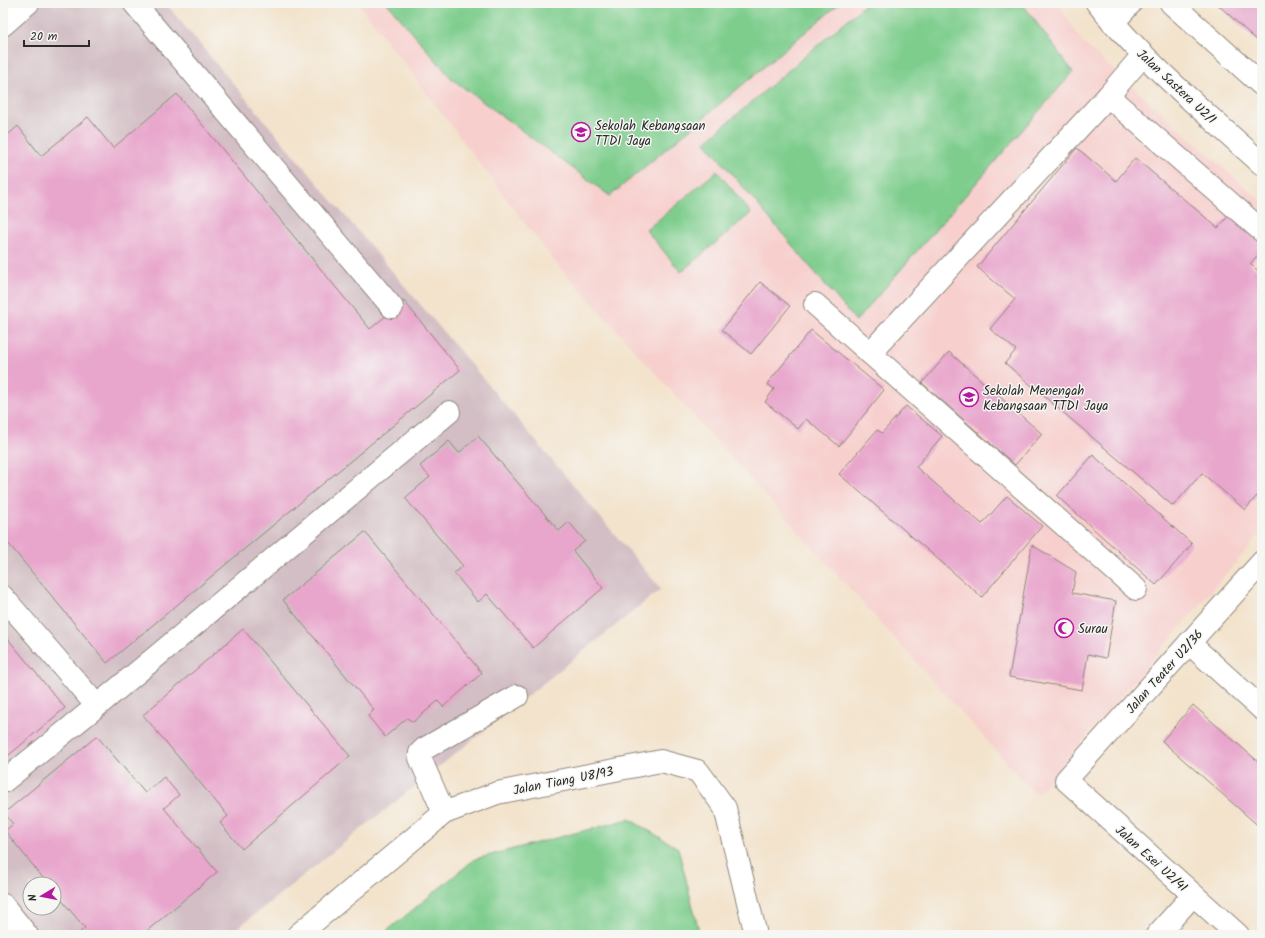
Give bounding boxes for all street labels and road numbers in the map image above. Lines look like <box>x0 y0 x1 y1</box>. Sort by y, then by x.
street label: Jalan Sastera U2/1 <box>1131 44 1221 130</box>
street label: Jalan Teater U2/36 <box>1121 625 1209 719</box>
street label: Jalan Tiang U8/93 <box>511 761 615 802</box>
street label: Jalan Esei U2/41 <box>1110 821 1192 898</box>

